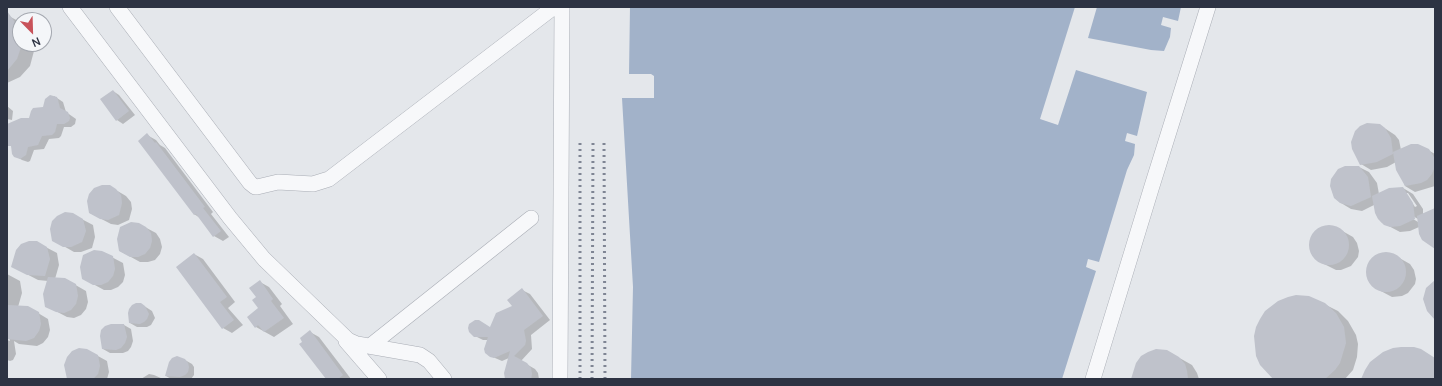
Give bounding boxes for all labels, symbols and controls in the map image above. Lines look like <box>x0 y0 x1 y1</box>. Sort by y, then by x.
north arrow <box>12 12 52 52</box>
text: N <box>30 34 43 51</box>

